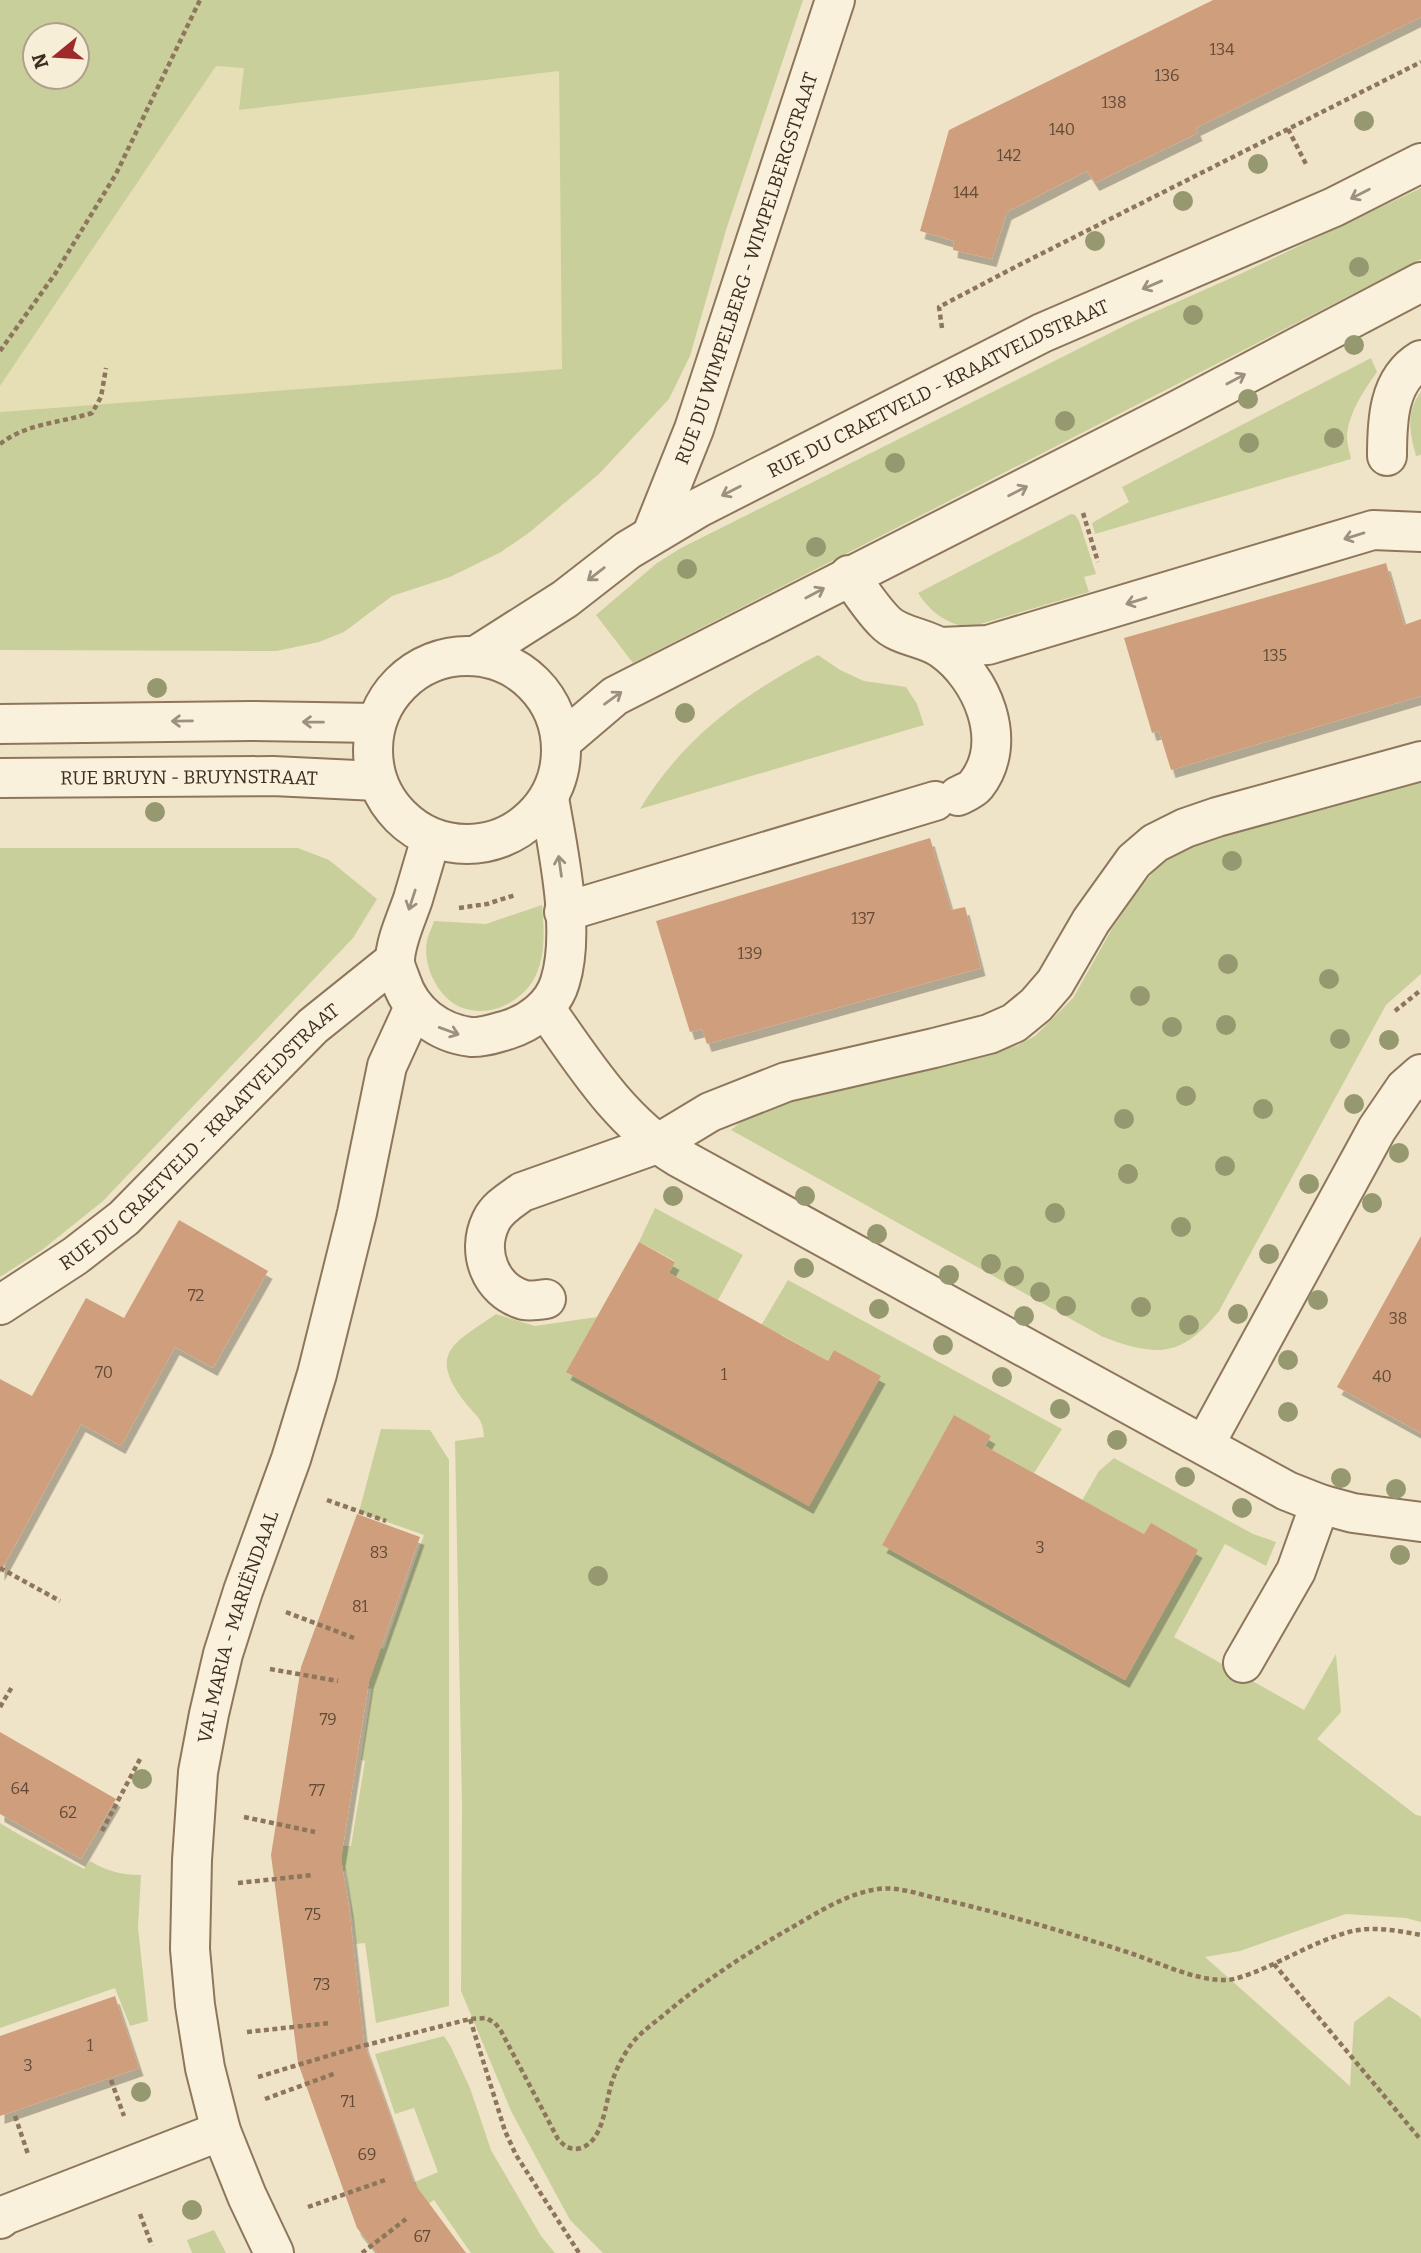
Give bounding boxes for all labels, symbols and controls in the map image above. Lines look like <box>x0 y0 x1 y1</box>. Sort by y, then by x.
north arrow <box>21 21 91 91</box>
house number: 134 <box>1210 40 1235 59</box>
text: N <box>27 50 54 72</box>
house number: 136 <box>1154 66 1180 85</box>
street label: RUE DU WIMPELBERG - WIMPELBERGSTRAAT <box>670 70 822 468</box>
house number: 138 <box>1101 93 1127 112</box>
house number: 140 <box>1049 120 1075 139</box>
house number: 142 <box>997 146 1021 165</box>
house number: 144 <box>953 183 979 202</box>
one-way arrow <box>1350 187 1371 201</box>
one-way arrow <box>1142 279 1163 292</box>
street label: RUE DU CRAETVELD - KRAATVELDSTRAAT <box>764 295 1112 483</box>
one-way arrow <box>1225 372 1246 385</box>
one-way arrow <box>1007 483 1028 497</box>
one-way arrow <box>721 485 742 499</box>
one-way arrow <box>1343 530 1365 543</box>
one-way arrow <box>588 567 606 582</box>
one-way arrow <box>804 585 825 599</box>
one-way arrow <box>1125 595 1147 608</box>
house number: 135 <box>1263 646 1287 665</box>
one-way arrow <box>603 691 622 705</box>
one-way arrow <box>171 714 194 728</box>
one-way arrow <box>302 715 325 729</box>
street label: RUE BRUYN - BRUYNSTRAAT <box>60 765 318 790</box>
one-way arrow <box>553 855 566 878</box>
one-way arrow <box>405 888 417 910</box>
house number: 137 <box>851 909 875 928</box>
house number: 139 <box>738 944 763 963</box>
street label: RUE DU CRAETVELD - KRAATVELDSTRAAT <box>55 999 344 1275</box>
one-way arrow <box>437 1025 459 1038</box>
house number: 72 <box>188 1286 204 1305</box>
house number: 38 <box>1389 1309 1407 1328</box>
house number: 70 <box>95 1363 113 1382</box>
house number: 1 <box>721 1365 728 1384</box>
house number: 40 <box>1372 1367 1392 1386</box>
street label: VAL MARIA - MARIËNDAAL <box>193 1507 283 1745</box>
house number: 3 <box>1035 1538 1045 1557</box>
house number: 83 <box>370 1543 388 1562</box>
house number: 81 <box>352 1597 369 1616</box>
house number: 79 <box>319 1710 337 1729</box>
house number: 64 <box>11 1779 30 1798</box>
house number: 77 <box>309 1781 325 1800</box>
house number: 62 <box>59 1803 77 1822</box>
house number: 75 <box>305 1905 321 1924</box>
house number: 73 <box>314 1975 330 1994</box>
house number: 1 <box>87 2036 94 2055</box>
house number: 3 <box>23 2056 33 2075</box>
house number: 71 <box>341 2092 356 2111</box>
house number: 69 <box>358 2145 376 2164</box>
house number: 67 <box>413 2227 431 2246</box>

